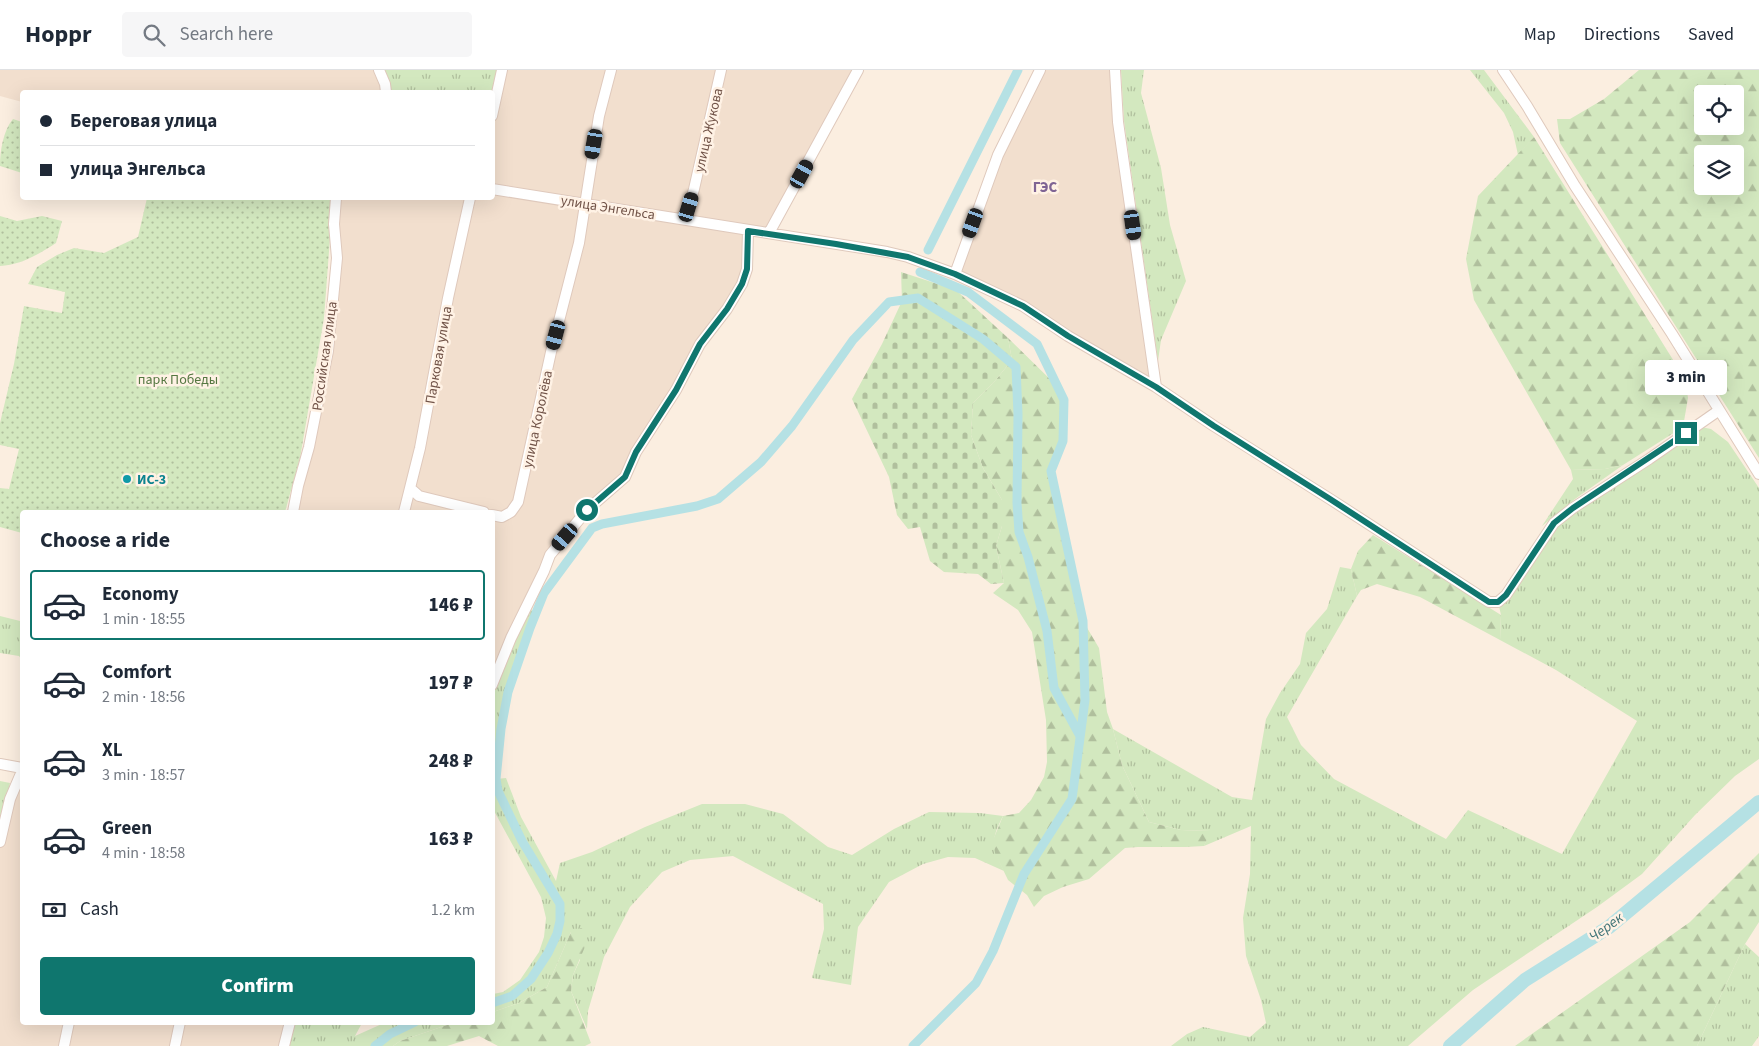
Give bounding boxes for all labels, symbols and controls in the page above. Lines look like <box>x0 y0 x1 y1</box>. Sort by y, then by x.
search box <box>122 12 472 57</box>
text: Hoppr <box>25 17 92 52</box>
icon: search <box>140 21 168 49</box>
text: Search here <box>180 21 273 48</box>
text: Map <box>1524 22 1556 47</box>
text: Directions <box>1584 22 1660 47</box>
text: Saved <box>1688 22 1734 47</box>
map controls <box>1694 85 1744 195</box>
button: locate <box>1694 85 1744 135</box>
street label: улица Жукова <box>690 86 728 174</box>
text: Береговая улица <box>70 108 217 135</box>
car <box>584 128 603 160</box>
button: layers <box>1694 145 1744 195</box>
text: улица Энгельса <box>70 156 206 183</box>
car <box>788 157 815 191</box>
district label: ГЭС <box>1033 177 1058 198</box>
car <box>677 190 700 224</box>
street label: улица Энгельса <box>559 191 656 225</box>
car <box>960 206 985 240</box>
car <box>1123 209 1142 241</box>
street label: Российская улица <box>307 300 343 412</box>
street label: Парковая улица <box>421 305 457 406</box>
car <box>544 319 567 351</box>
callout: 3 min <box>1645 360 1727 396</box>
text: 3 min <box>1666 366 1706 388</box>
street label: улица Королёва <box>518 369 558 470</box>
park label: парк Победы <box>138 370 218 390</box>
route end <box>1675 422 1697 444</box>
place label: ИС-3 <box>137 470 166 490</box>
marker: ИС-3 <box>121 473 133 485</box>
route start <box>576 499 598 521</box>
car <box>549 521 580 553</box>
text: Choose a ride <box>40 524 170 556</box>
text: Economy <box>102 581 179 608</box>
icon: car <box>42 583 87 628</box>
text: 146 ₽ <box>429 592 473 619</box>
text: 1 min · 18:55 <box>102 608 185 630</box>
text: Comfort <box>102 659 172 686</box>
icon: car <box>42 661 87 706</box>
text: 197 ₽ <box>429 670 473 697</box>
text: 2 min · 18:56 <box>102 686 185 708</box>
text: XL <box>102 737 123 764</box>
icon: car <box>42 739 87 784</box>
text: 248 ₽ <box>429 748 473 775</box>
text: 3 min · 18:57 <box>102 764 185 786</box>
text: Green <box>102 815 152 842</box>
icon: car <box>42 817 87 862</box>
text: 163 ₽ <box>429 826 473 853</box>
text: 4 min · 18:58 <box>102 842 185 864</box>
icon: cash <box>40 896 68 924</box>
text: Cash <box>80 896 119 923</box>
text: 1.2 km <box>431 899 475 921</box>
water label: Черек <box>1585 907 1629 947</box>
button: Confirm <box>40 957 475 1015</box>

